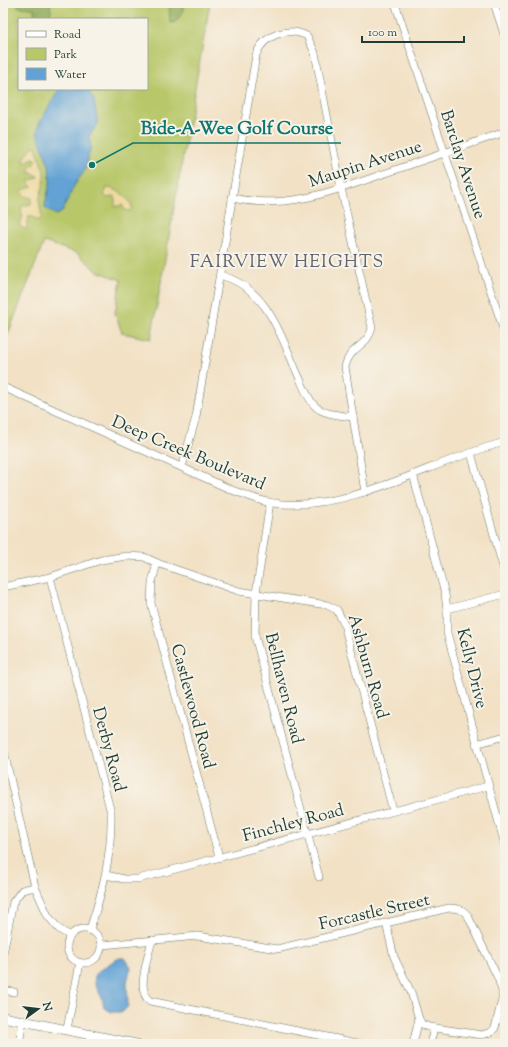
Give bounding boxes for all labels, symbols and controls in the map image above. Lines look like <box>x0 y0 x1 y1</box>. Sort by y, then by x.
legend <box>18 18 148 90</box>
scale bar <box>362 18 464 44</box>
text: 100 m <box>368 24 397 42</box>
text: Road <box>54 26 81 44</box>
text: Park <box>54 46 77 64</box>
text: Water <box>54 66 87 84</box>
street label: Barclay Avenue <box>433 107 491 222</box>
callout: Bide-A-Wee Golf Course <box>133 113 341 143</box>
text: Bide-A-Wee Golf Course <box>141 117 334 143</box>
street label: Maupin Avenue <box>306 135 425 195</box>
district label: FAIRVIEW HEIGHTS <box>190 250 384 276</box>
street label: Deep Creek Boulevard <box>107 411 269 497</box>
street label: Ashburn Road <box>341 612 394 722</box>
street label: Kelly Drive <box>450 626 493 711</box>
street label: Bellhaven Road <box>258 630 309 747</box>
street label: Castlewood Road <box>164 641 220 772</box>
street label: Derby Road <box>85 705 131 795</box>
street label: Finchley Road <box>240 799 347 849</box>
street label: Forcastle Street <box>317 889 432 937</box>
north arrow <box>18 989 58 1029</box>
text: N <box>38 999 56 1013</box>

